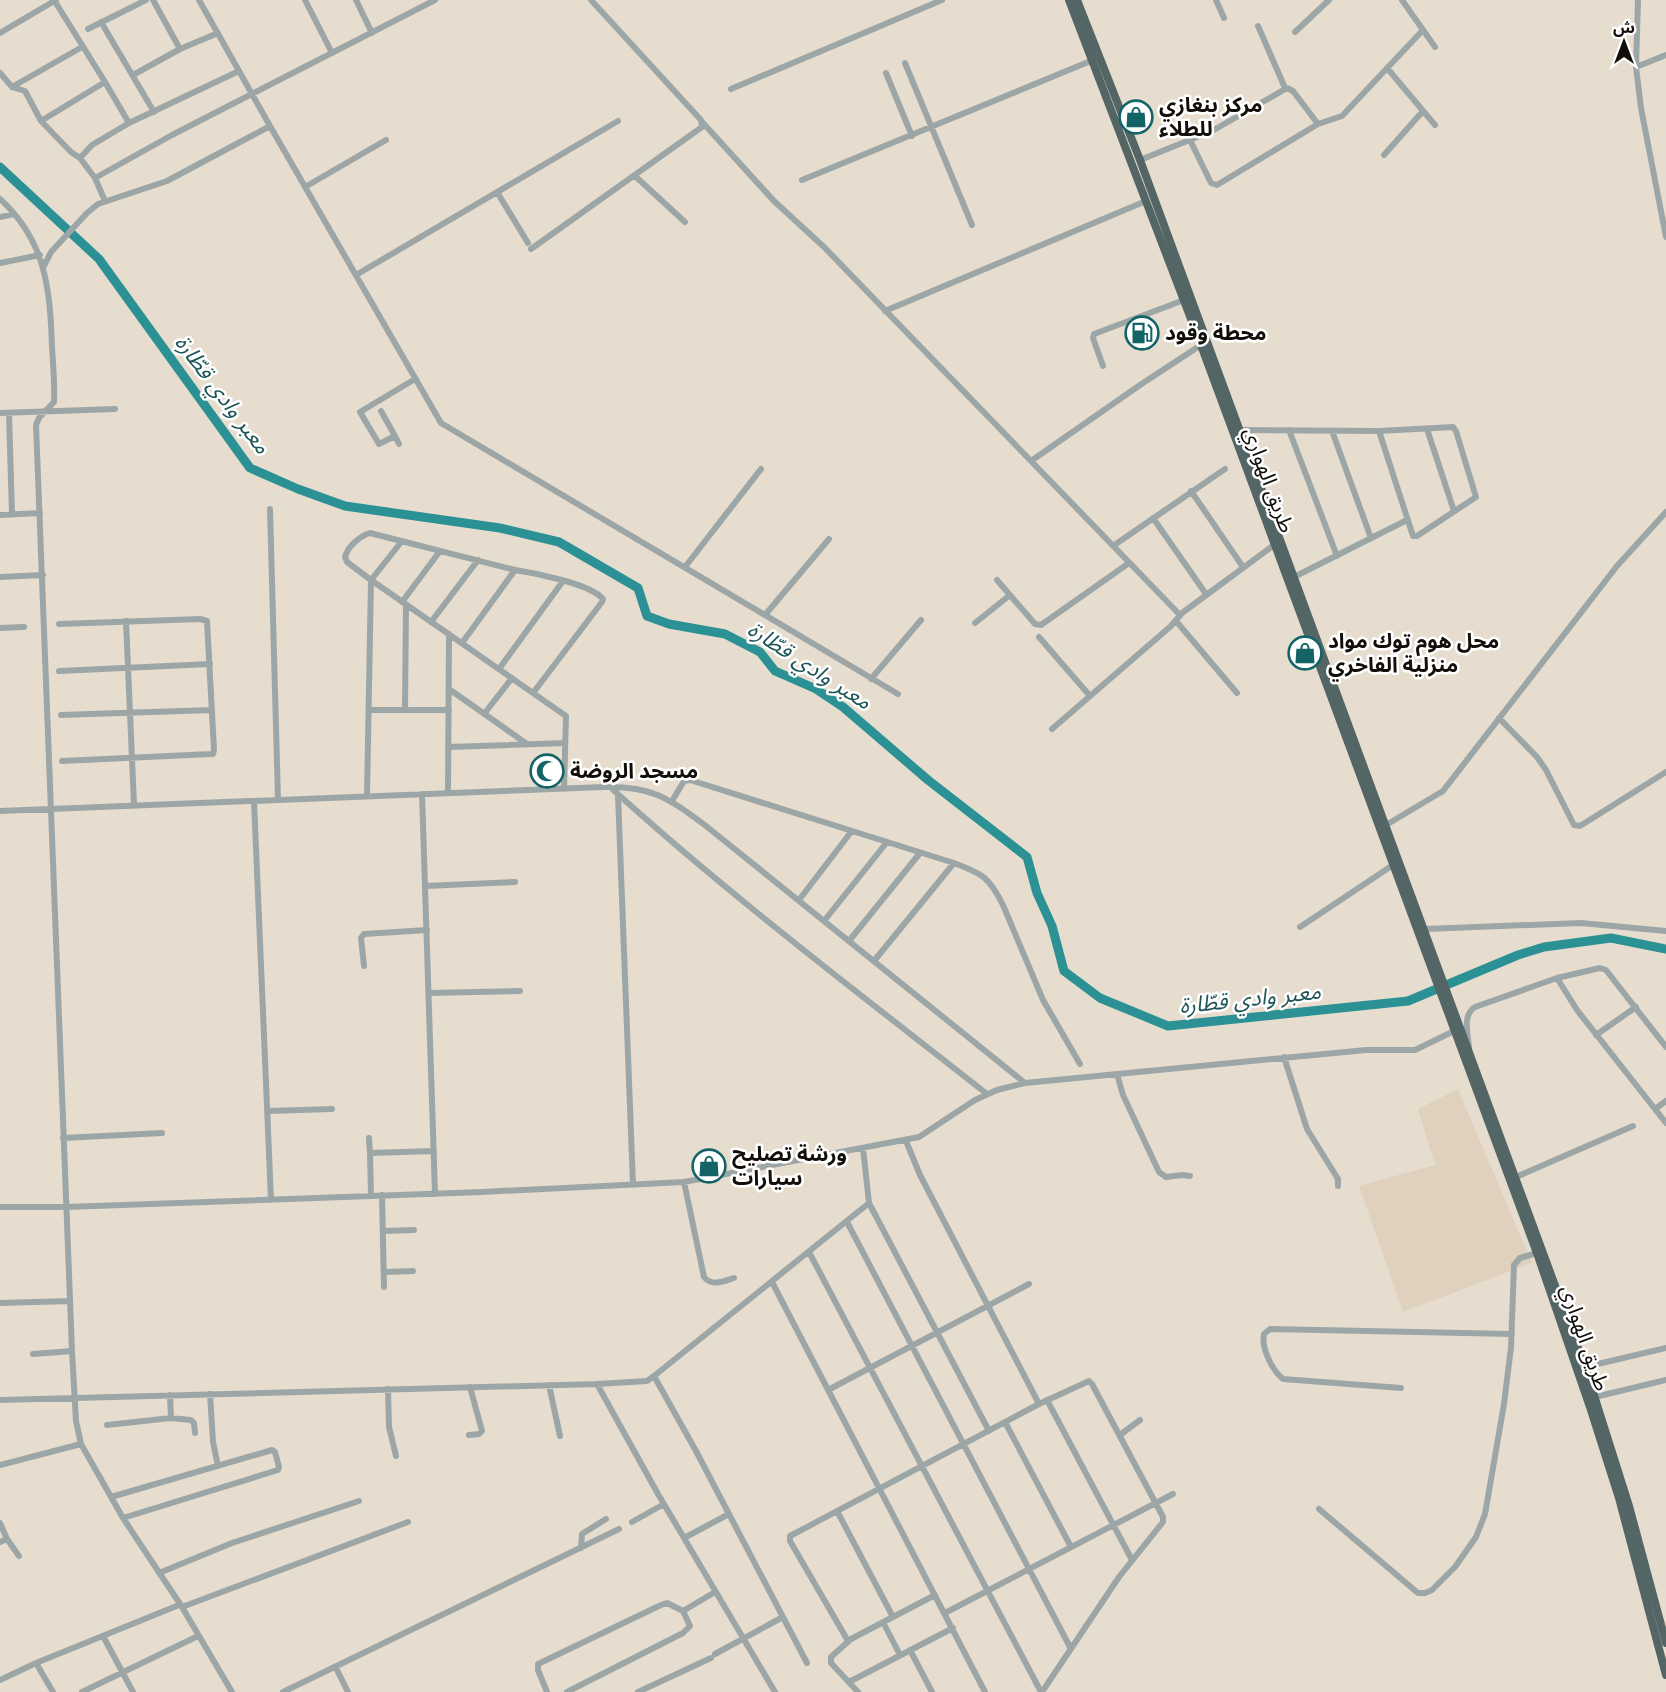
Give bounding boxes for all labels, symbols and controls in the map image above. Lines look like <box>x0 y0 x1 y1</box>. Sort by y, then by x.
north arrow <box>1594 12 1654 72</box>
text: ش <box>1613 17 1635 38</box>
place label: مركز بنغازي للطلاء <box>1159 91 1263 143</box>
shop icon: مركز بنغازي للطلاء <box>1118 99 1154 135</box>
fuel station icon: محطة وقود <box>1124 315 1160 351</box>
place label: محطة وقود <box>1165 319 1267 347</box>
water label: معبر وادي قطّارة <box>166 329 277 462</box>
street label: طريق الهواري <box>1235 423 1301 537</box>
water label: معبر وادي قطّارة <box>741 615 878 719</box>
place label: محل هوم توك مواد منزلية الفاخري <box>1328 627 1499 682</box>
shop icon: محل هوم توك مواد منزلية الفاخري <box>1287 635 1323 671</box>
mosque icon: مسجد الروضة <box>529 753 565 789</box>
place label: مسجد الروضة <box>570 757 698 785</box>
water label: معبر وادي قطّارة <box>1178 977 1323 1023</box>
place label: ورشة تصليح سيارات <box>732 1140 847 1192</box>
shop icon: ورشة تصليح سيارات <box>691 1148 727 1184</box>
street label: طريق الهواري <box>1552 1281 1616 1395</box>

